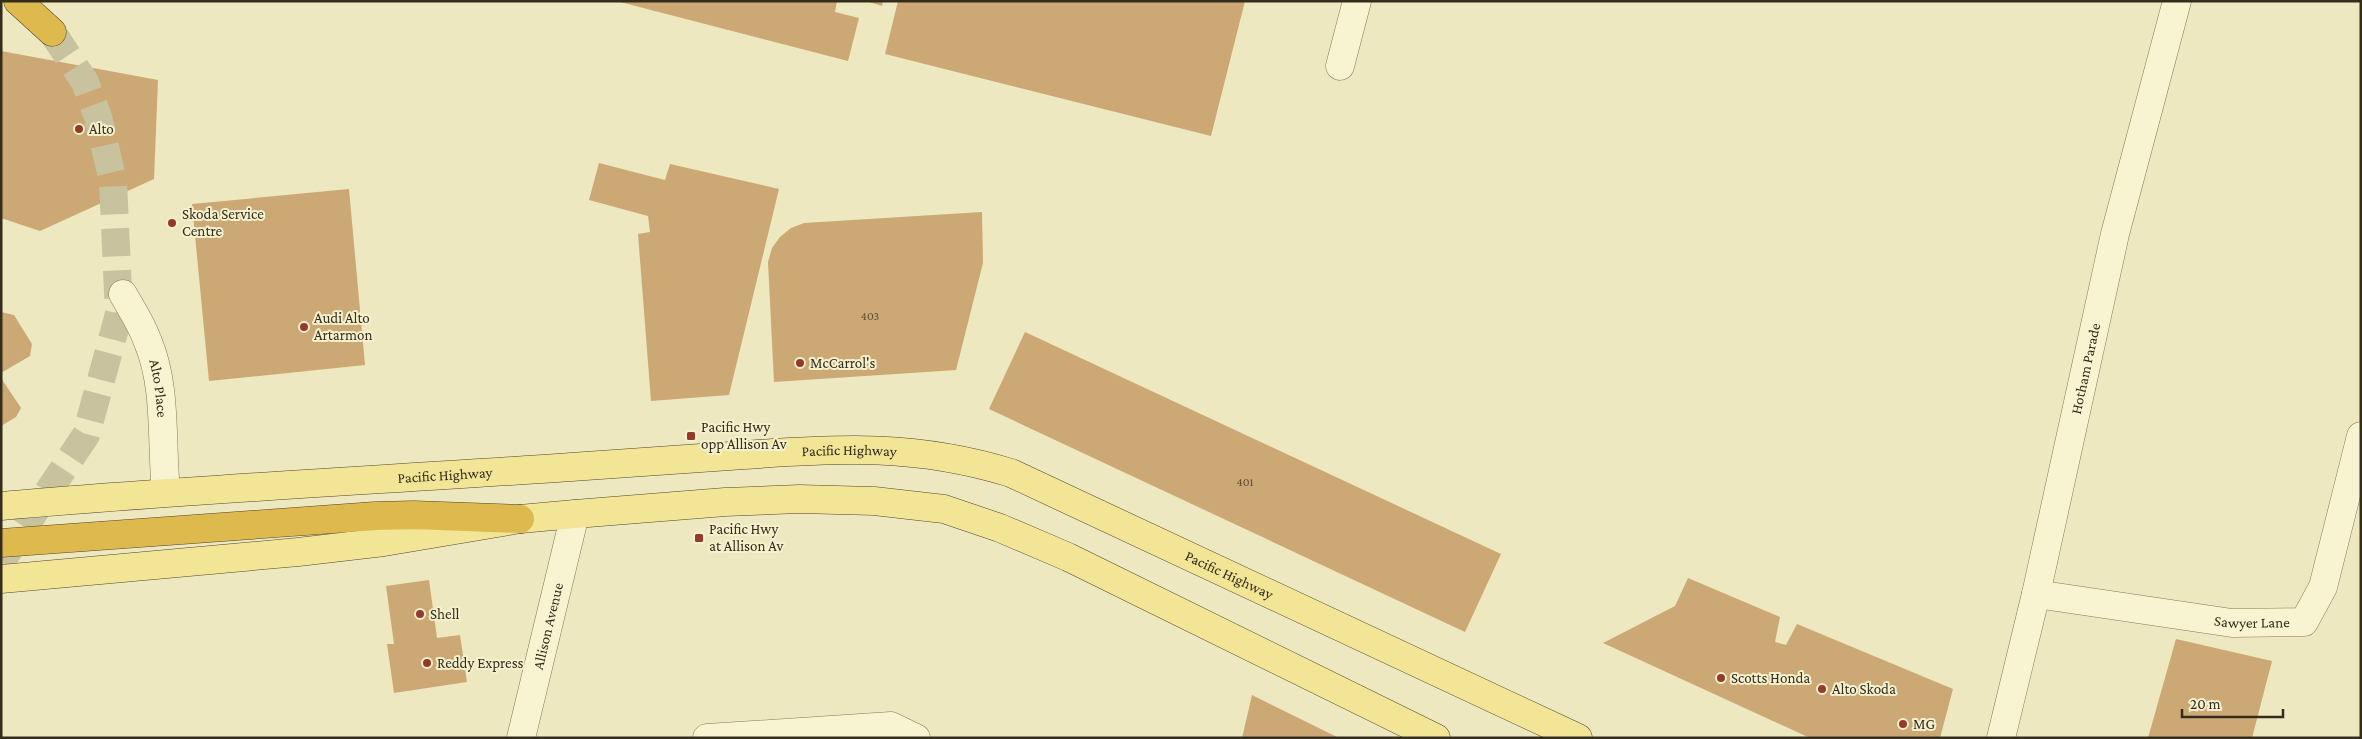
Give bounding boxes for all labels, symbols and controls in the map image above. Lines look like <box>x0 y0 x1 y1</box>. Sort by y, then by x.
place label: Alto <box>89 121 114 137</box>
marker: Alto <box>73 123 85 135</box>
place label: Skoda Service Centre <box>182 206 264 239</box>
marker: Skoda Service Centre <box>166 217 178 229</box>
house number: 403 <box>861 309 880 323</box>
place label: Audi Alto Artarmon <box>314 310 373 343</box>
marker: Audi Alto Artarmon <box>298 321 310 333</box>
street label: Hotham Parade <box>2068 321 2103 416</box>
place label: McCarrol's <box>810 355 876 371</box>
street label: Alto Place <box>146 357 170 418</box>
marker: McCarrol's <box>794 357 806 369</box>
place label: Pacific Hwy opp Allison Av <box>701 419 787 453</box>
marker: Pacific Hwy opp Allison Av <box>685 430 697 442</box>
street label: Pacific Highway <box>801 442 897 461</box>
street label: Pacific Highway <box>397 464 493 486</box>
house number: 401 <box>1237 475 1253 489</box>
place label: Pacific Hwy at Allison Av <box>709 521 783 554</box>
marker: Pacific Hwy at Allison Av <box>693 532 705 544</box>
street label: Pacific Highway <box>1183 548 1276 603</box>
street label: Allison Avenue <box>530 581 566 671</box>
place label: Shell <box>430 606 460 622</box>
marker: Shell <box>414 608 426 620</box>
street label: Sawyer Lane <box>2213 612 2290 632</box>
place label: Reddy Express <box>437 655 524 672</box>
marker: Reddy Express <box>421 657 433 669</box>
place label: Scotts Honda <box>1731 670 1810 686</box>
marker: Scotts Honda <box>1715 672 1727 684</box>
place label: Alto Skoda <box>1832 681 1896 697</box>
marker: Alto Skoda <box>1816 683 1828 695</box>
scale bar <box>2182 686 2283 718</box>
text: 20 m <box>2190 696 2221 712</box>
place label: MG <box>1913 716 1935 732</box>
marker: MG <box>1897 718 1909 730</box>

